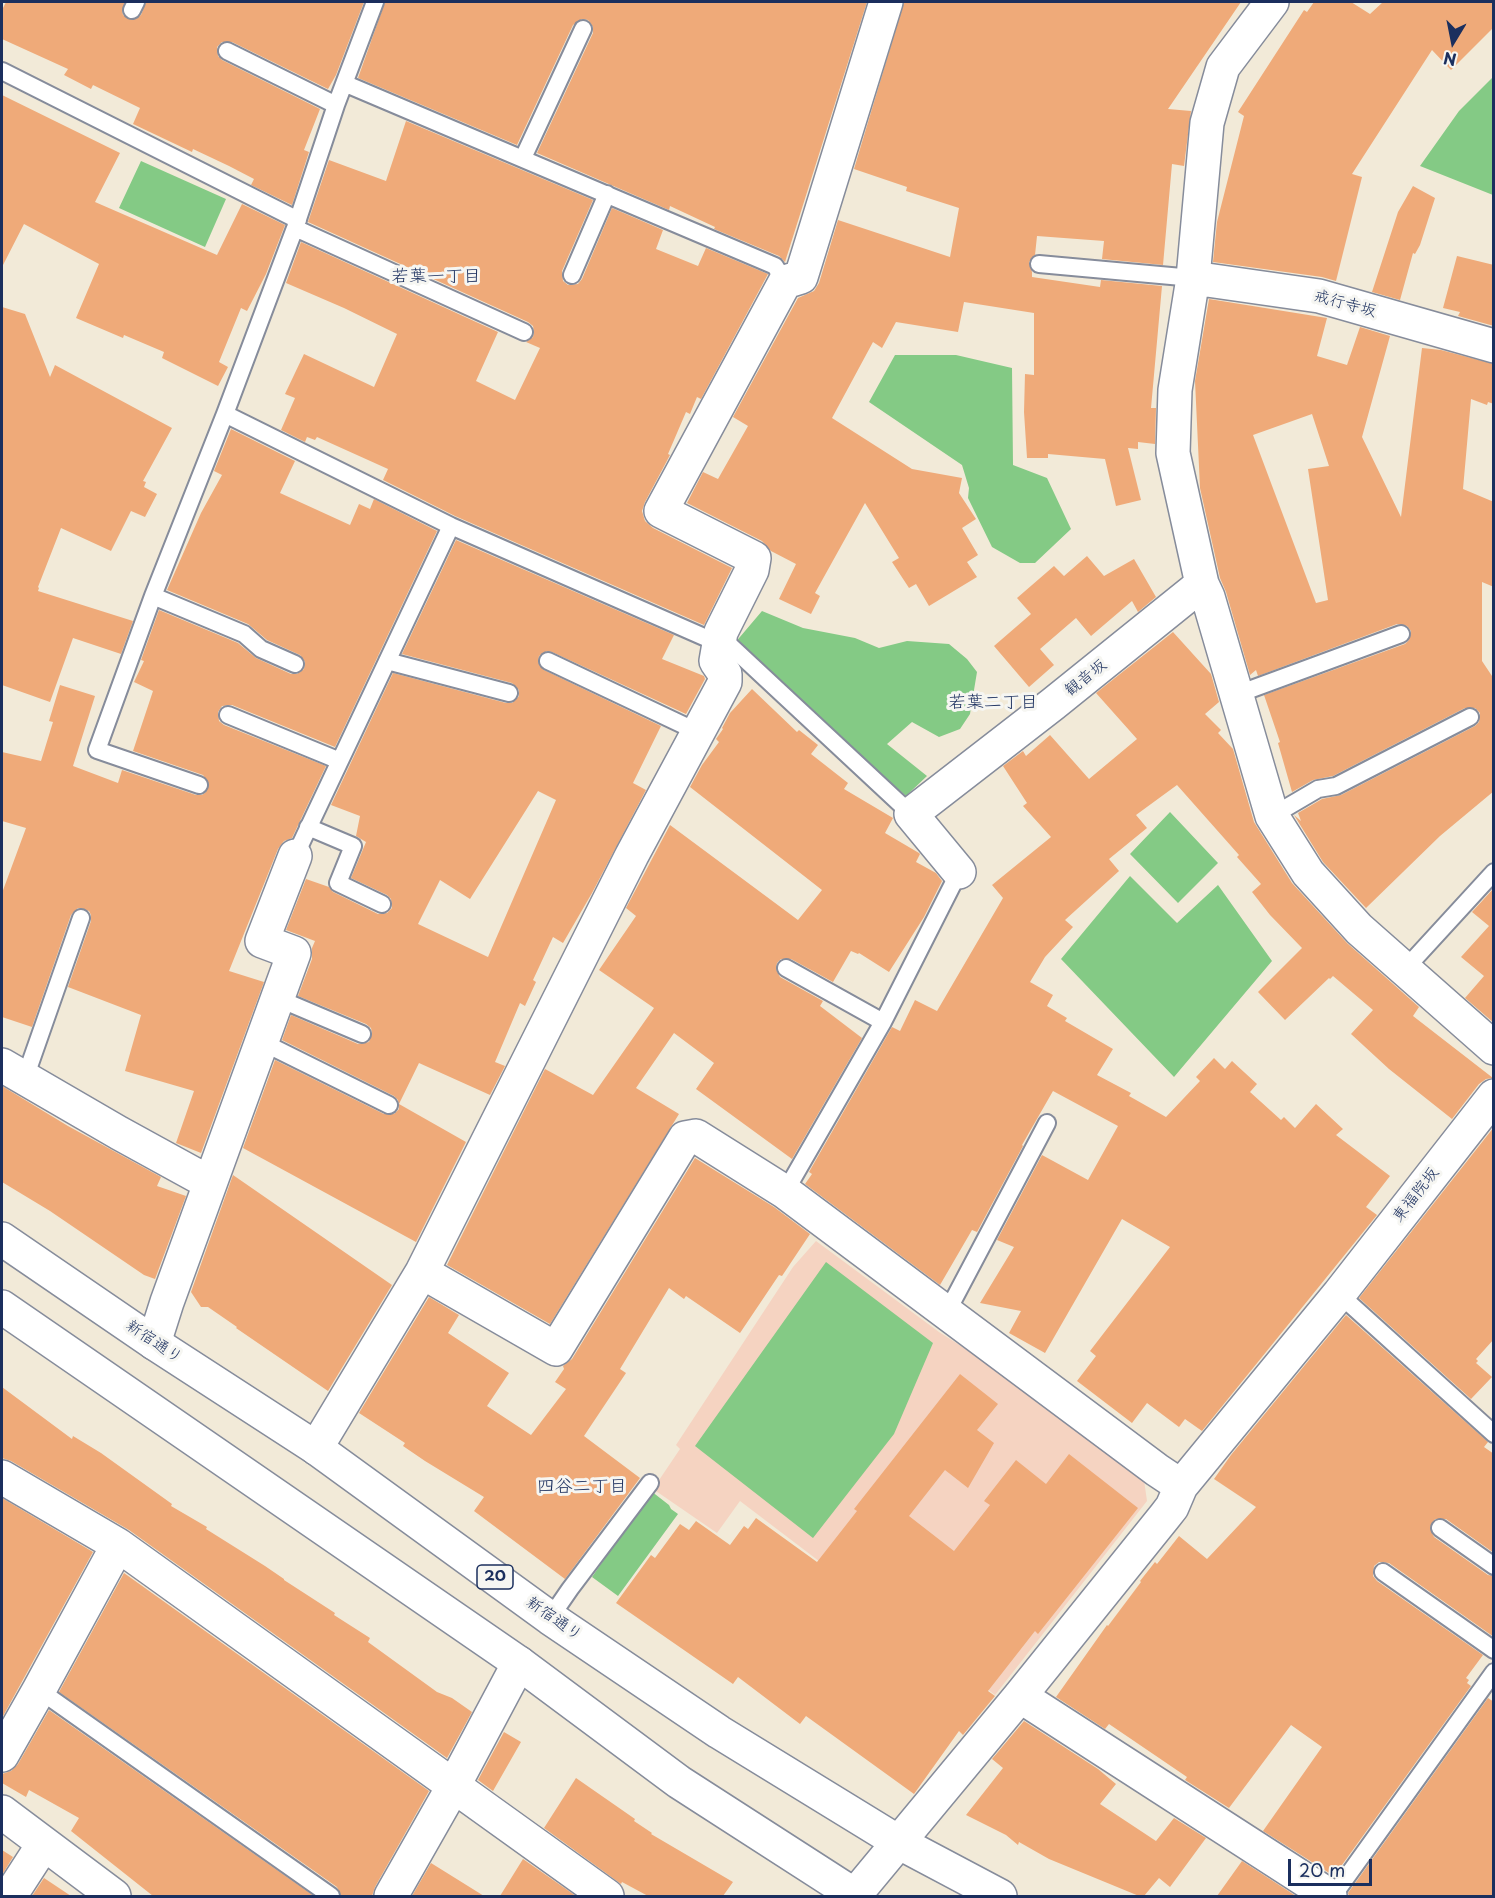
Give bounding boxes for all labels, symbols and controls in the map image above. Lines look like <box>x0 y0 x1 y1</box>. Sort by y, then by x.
north arrow <box>1423 12 1483 72</box>
text: N <box>1442 47 1458 73</box>
district label: 若葉一丁目 <box>391 266 481 288</box>
street label: 戒行寺坂 <box>1312 286 1378 322</box>
street label: 観音坂 <box>1061 655 1111 701</box>
district label: 若葉二丁目 <box>948 692 1038 714</box>
street label: 東福院坂 <box>1389 1164 1443 1226</box>
street label: 新宿通り <box>122 1316 186 1368</box>
district label: 四谷二丁目 <box>537 1476 627 1498</box>
road number: 20 <box>477 1565 513 1589</box>
street label: 新宿通り <box>522 1593 586 1645</box>
scale bar <box>1291 1847 1375 1885</box>
text: 20 m <box>1299 1856 1345 1883</box>

